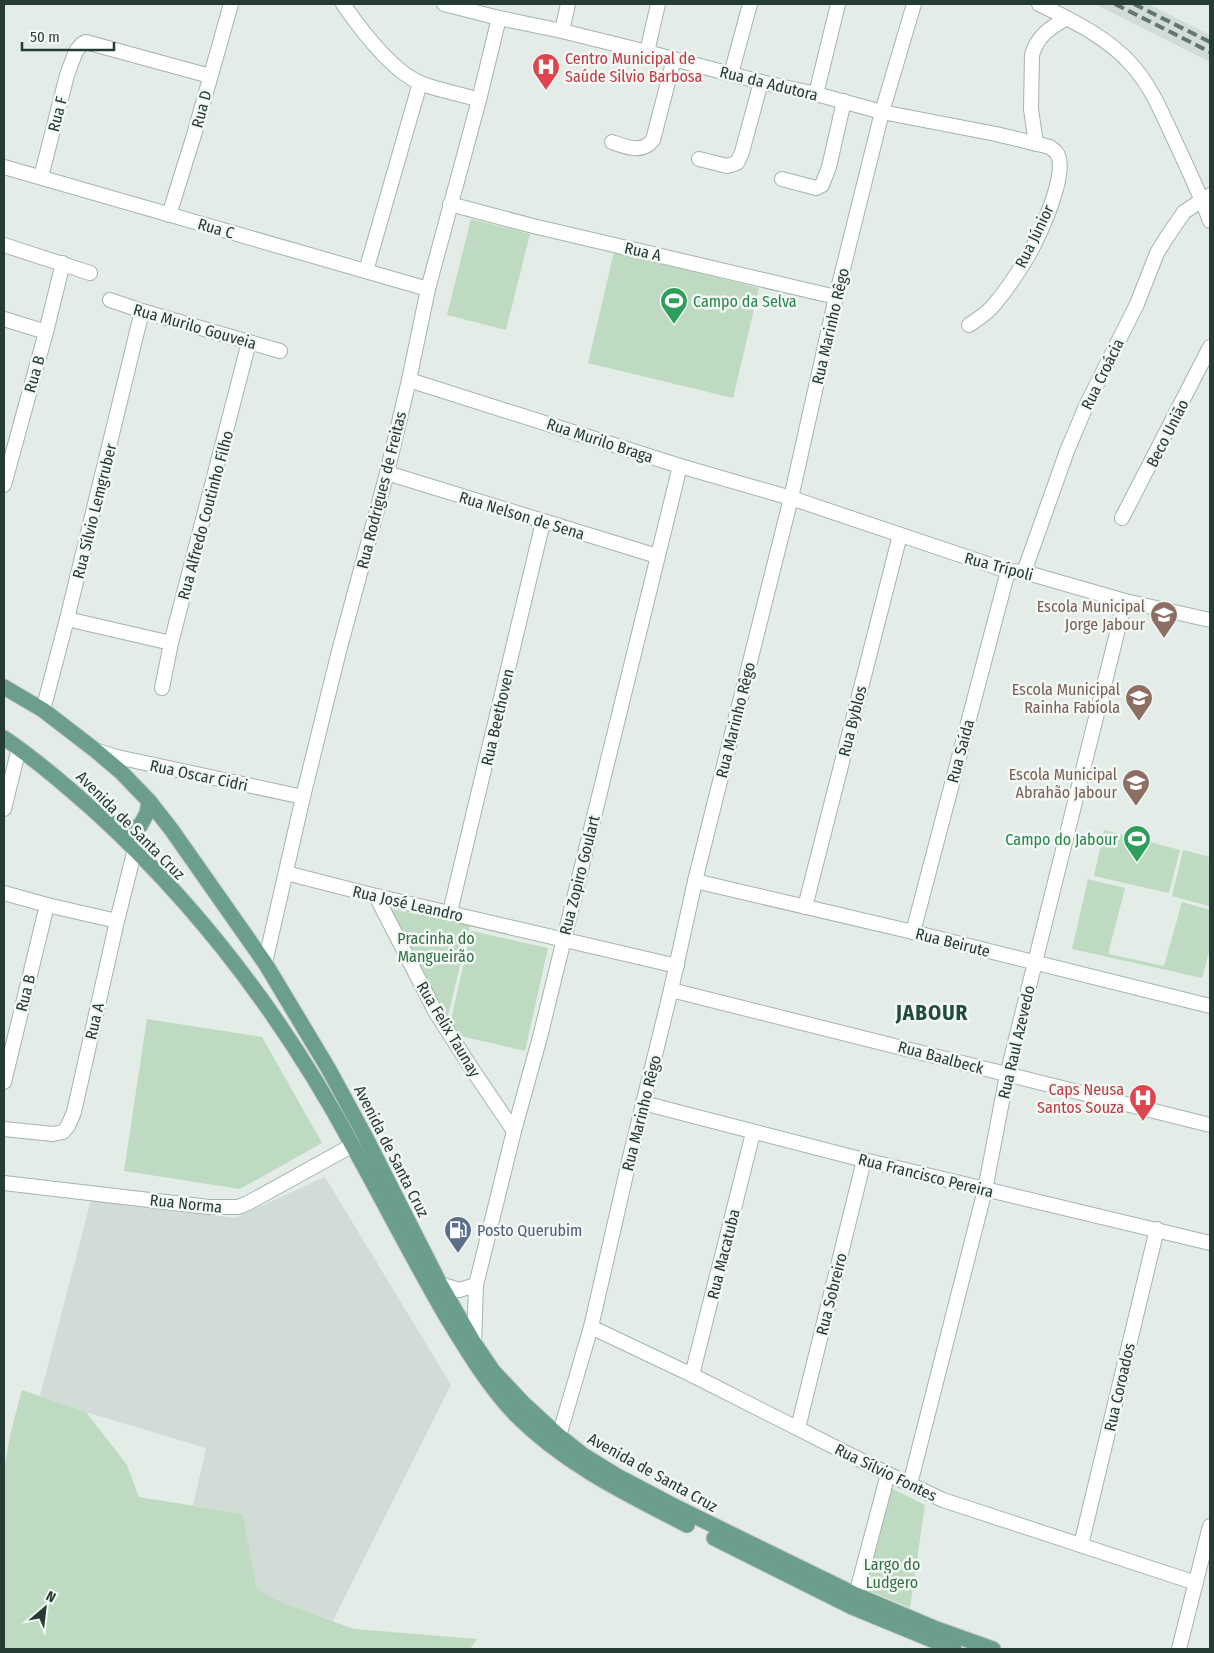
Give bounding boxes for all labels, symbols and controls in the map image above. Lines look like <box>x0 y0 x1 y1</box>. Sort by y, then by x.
scale bar <box>22 20 115 52</box>
text: 50 m <box>30 28 60 46</box>
place label: Centro Municipal de Saúde Silvio Barbosa <box>565 49 703 86</box>
hospital icon: Centro Municipal de Saúde Silvio Barbosa <box>531 52 561 91</box>
street label: Rua da Adutora <box>718 62 820 105</box>
street label: Rua D <box>187 88 216 130</box>
street label: Rua F <box>44 95 71 134</box>
street label: Rua Júnior <box>1011 201 1058 271</box>
street label: Rua C <box>196 214 236 243</box>
street label: Rua A <box>623 238 664 265</box>
street label: Rua Marinho Rêgo <box>808 266 853 386</box>
sports icon: Campo da Selva <box>659 286 689 325</box>
place label: Campo da Selva <box>693 292 797 311</box>
street label: Rua Murilo Gouveia <box>131 300 259 353</box>
street label: Rua Croácia <box>1077 336 1128 413</box>
street label: Rua B <box>20 353 49 395</box>
street label: Beco União <box>1142 396 1193 470</box>
street label: Rua Rodrigues de Freitas <box>353 409 410 571</box>
street label: Rua Murilo Braga <box>544 414 656 467</box>
street label: Rua Alfredo Coutinho Filho <box>174 428 237 602</box>
street label: Rua Sílvio Lemgruber <box>69 441 121 581</box>
street label: Rua Nelson de Sena <box>457 487 587 544</box>
street label: Rua Trípoli <box>962 548 1035 585</box>
place label: Escola Municipal Jorge Jabour <box>1037 597 1145 634</box>
school or university icon: Escola Municipal Jorge Jabour <box>1149 600 1179 639</box>
street label: Rua Marinho Rêgo <box>712 660 759 780</box>
street label: Rua Beethoven <box>477 667 518 767</box>
place label: Escola Municipal Rainha Fabíola <box>1012 680 1120 717</box>
street label: Rua Byblos <box>834 683 871 759</box>
school or university icon: Escola Municipal Rainha Fabíola <box>1124 683 1154 722</box>
street label: Rua Saída <box>943 717 978 785</box>
street label: Rua Oscar Cidri <box>148 756 250 795</box>
place label: Escola Municipal Abrahão Jabour <box>1009 765 1117 802</box>
street label: Avenida de Santa Cruz <box>73 767 189 883</box>
school or university icon: Escola Municipal Abrahão Jabour <box>1121 768 1151 807</box>
street label: Rua Zopiro Goulart <box>555 812 604 937</box>
sports icon: Campo do Jabour <box>1122 824 1152 863</box>
place label: Campo do Jabour <box>1005 830 1118 849</box>
street label: Rua José Leandro <box>351 882 465 925</box>
street label: Rua Beirute <box>914 924 992 961</box>
park label: Pracinha do Mangueirão <box>397 929 475 966</box>
street label: Rua B <box>12 972 39 1014</box>
street label: Rua Felix Taunay <box>413 978 485 1081</box>
street label: Rua Raul Azevedo <box>994 984 1039 1101</box>
street label: Rua A <box>81 1000 108 1041</box>
district label: JABOUR <box>895 1000 968 1026</box>
street label: Rua Baalbeck <box>896 1037 986 1078</box>
street label: Rua Marinho Rêgo <box>618 1053 665 1173</box>
place label: Caps Neusa Santos Souza <box>1037 1080 1124 1117</box>
street label: Avenida de Santa Cruz <box>350 1082 433 1220</box>
hospital icon: Caps Neusa Santos Souza <box>1128 1083 1158 1122</box>
street label: Rua Francisco Pereira <box>856 1149 996 1202</box>
street label: Rua Norma <box>149 1190 223 1217</box>
street label: Rua Macatuba <box>703 1207 744 1301</box>
fuel station icon: Posto Querubim <box>443 1215 473 1254</box>
place label: Posto Querubim <box>477 1221 582 1240</box>
street label: Rua Sobreiro <box>812 1251 851 1337</box>
street label: Rua Coroados <box>1100 1341 1139 1433</box>
street label: Avenida de Santa Cruz <box>585 1429 721 1516</box>
street label: Rua Sílvio Fontes <box>832 1440 940 1505</box>
park label: Largo do Ludgero <box>864 1555 920 1592</box>
north arrow <box>20 1583 70 1633</box>
text: N <box>43 1587 59 1606</box>

